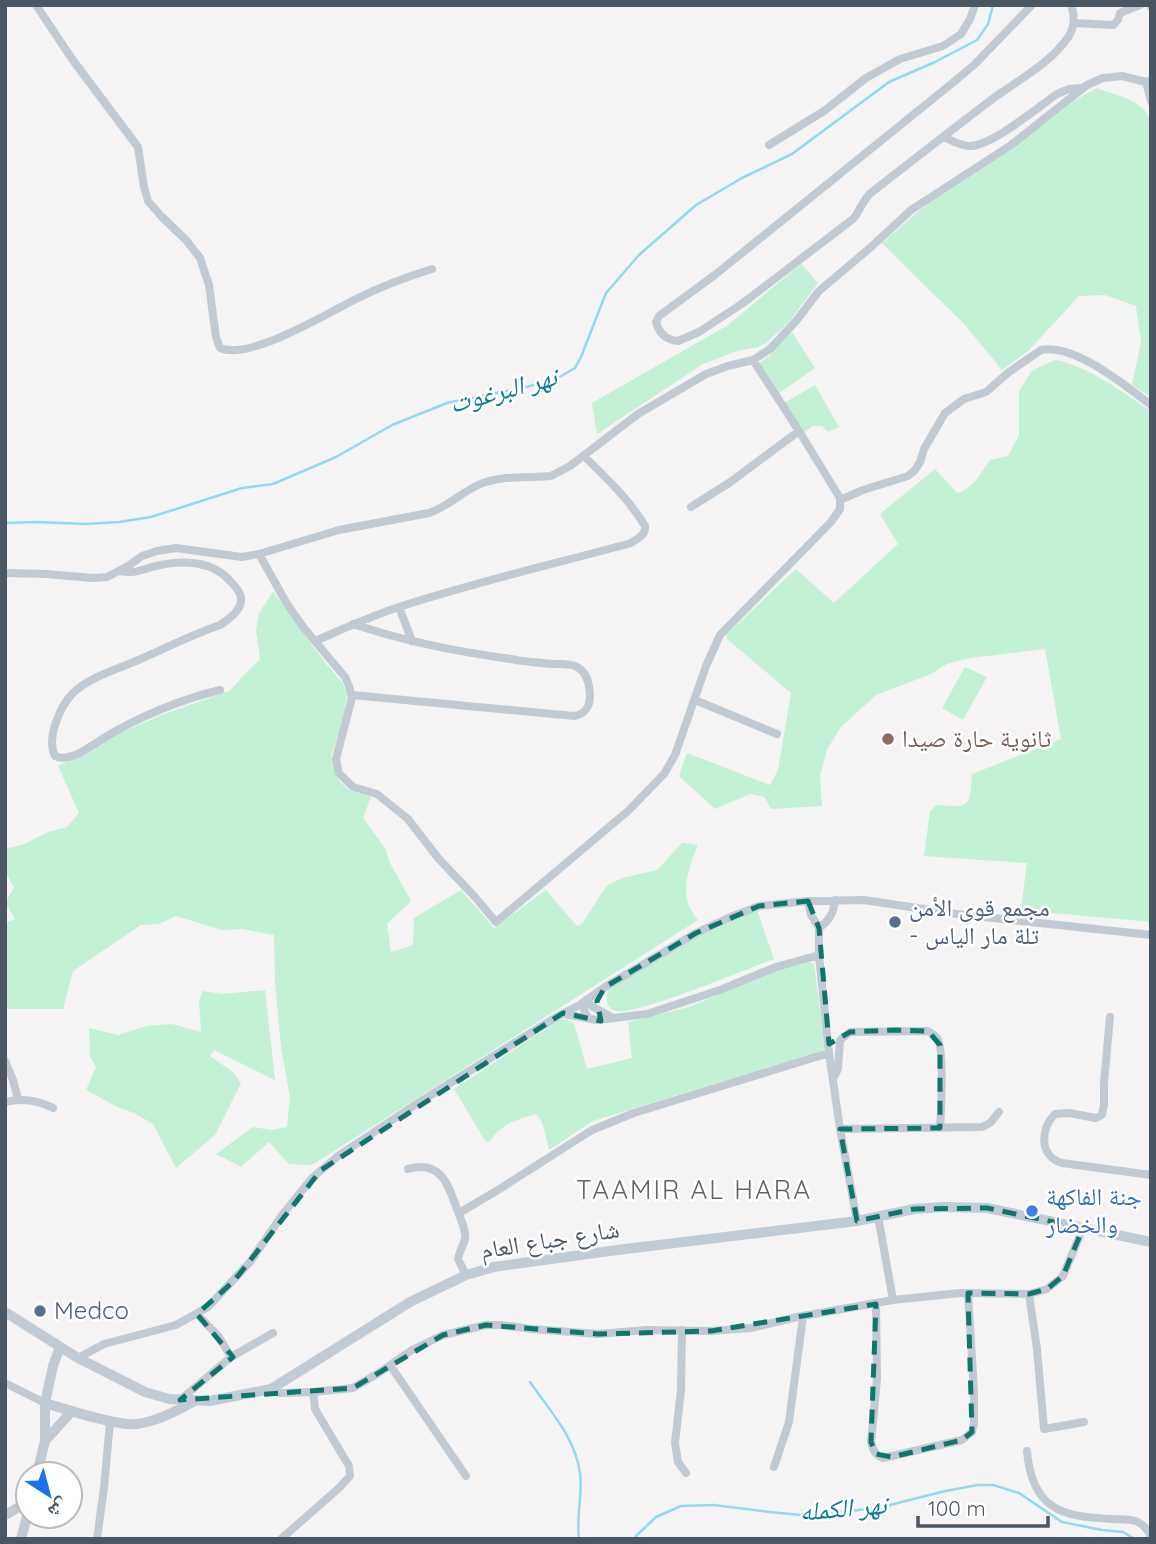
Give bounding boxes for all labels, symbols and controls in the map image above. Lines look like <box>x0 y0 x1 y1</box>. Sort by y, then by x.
water label: نهر البرغوت <box>446 358 564 420</box>
place label: ثانوية حارة صيدا <box>902 723 1052 753</box>
marker: ثانوية حارة صيدا <box>880 731 896 747</box>
place label: مجمع قوى الأمن - تلة مار الياس <box>909 892 1050 950</box>
marker: مجمع قوى الأمن - تلة مار الياس <box>887 914 903 930</box>
district label: TAAMIR AL HARA <box>576 1173 812 1206</box>
place label: جنة الفاكهة والخضار <box>1045 1181 1142 1239</box>
marker: جنة الفاكهة والخضار <box>1024 1203 1040 1219</box>
street label: شارع جباع العام <box>478 1213 622 1267</box>
place label: Medco <box>54 1295 129 1325</box>
marker: Medco <box>32 1303 48 1319</box>
north arrow <box>14 1460 84 1530</box>
scale bar <box>918 1484 1048 1528</box>
water label: نهر الكمله <box>798 1487 891 1528</box>
text: ش <box>44 1493 74 1524</box>
text: 100 m <box>928 1495 986 1521</box>

